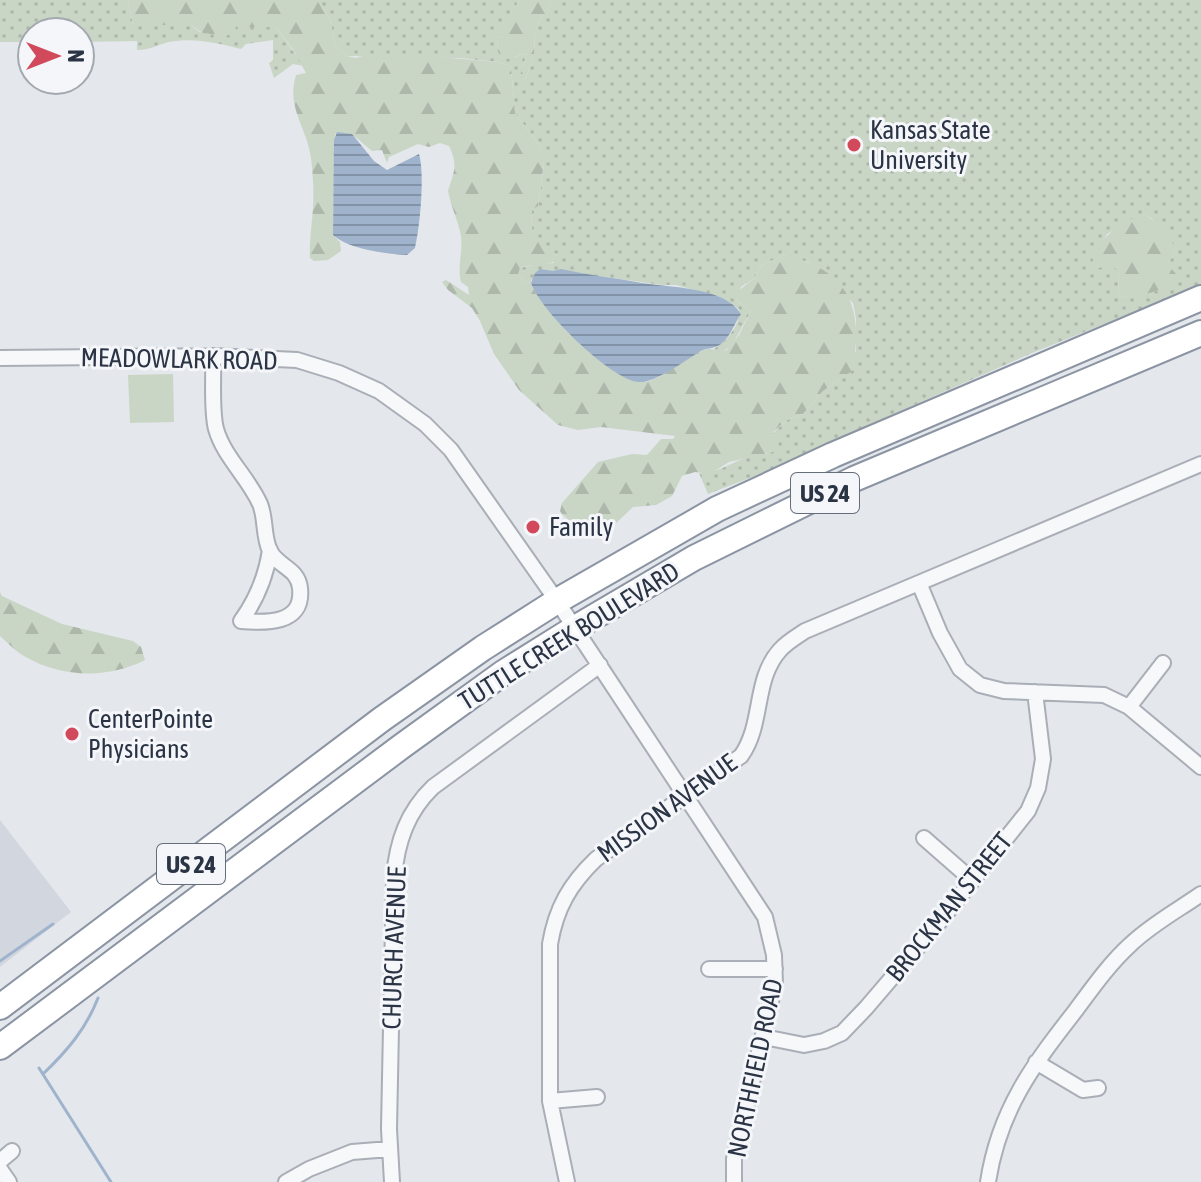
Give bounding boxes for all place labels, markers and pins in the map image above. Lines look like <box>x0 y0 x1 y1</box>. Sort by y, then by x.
place label: Kansas State University <box>870 115 990 175</box>
marker: Kansas State University <box>845 136 863 154</box>
place label: Family <box>549 512 613 542</box>
marker: Family <box>524 518 542 536</box>
place label: CenterPointe Physicians <box>88 704 213 764</box>
marker: CenterPointe Physicians <box>63 725 81 743</box>

